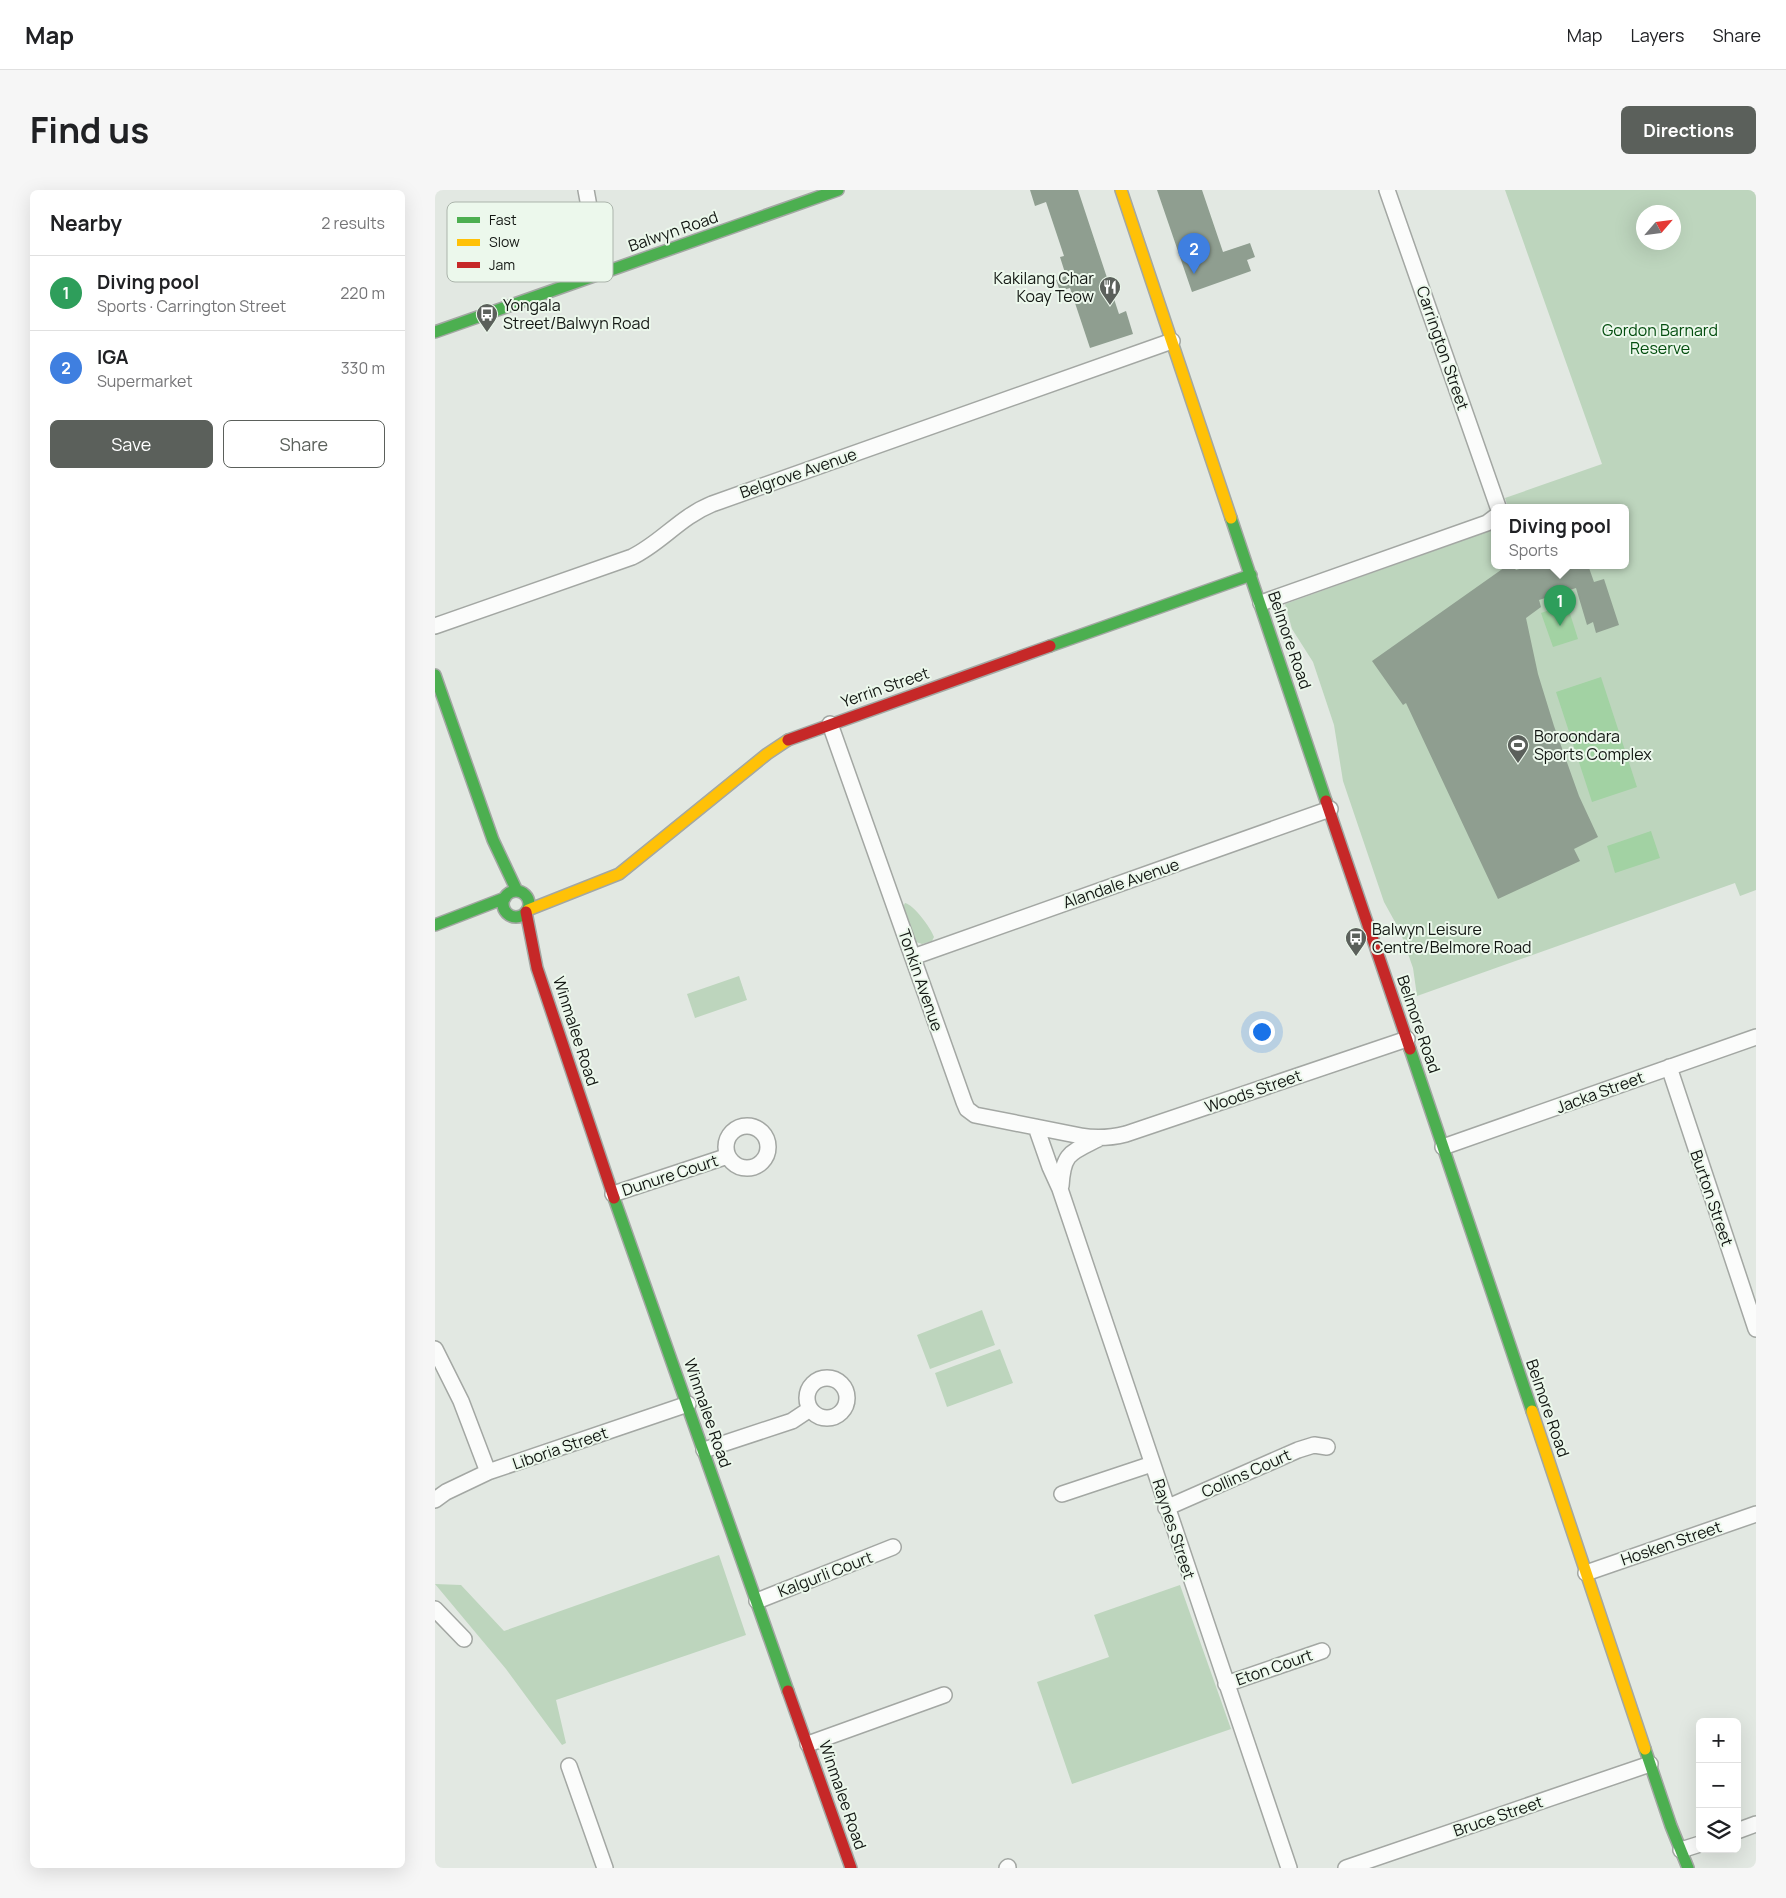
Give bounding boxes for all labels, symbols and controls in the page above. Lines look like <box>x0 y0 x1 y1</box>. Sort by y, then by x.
text: Map <box>25 18 74 51</box>
text: Map <box>1567 23 1602 47</box>
text: Layers <box>1630 23 1684 47</box>
text: Share <box>1712 23 1761 47</box>
text: Find us <box>30 106 149 154</box>
button: Directions <box>1621 106 1756 154</box>
legend <box>447 202 613 282</box>
street label: Balwyn Road <box>625 205 721 257</box>
north arrow <box>1636 205 1681 250</box>
text: Nearby <box>50 209 122 237</box>
text: Fast <box>489 210 517 229</box>
text: 2 results <box>321 212 385 234</box>
text: Slow <box>489 232 520 251</box>
pin: 2 <box>1178 233 1210 274</box>
text: Jam <box>489 255 515 274</box>
place label: Kakilang Char Koay Teow <box>994 267 1094 307</box>
text: Diving pool <box>97 269 199 295</box>
restaurant icon: Kakilang Char Koay Teow <box>1098 275 1122 306</box>
text: 1 <box>62 282 70 304</box>
text: 220 m <box>340 282 385 304</box>
street label: Carrington Street <box>1411 283 1475 413</box>
place label: Yongala Street/Balwyn Road <box>503 294 650 334</box>
text: Sports · Carrington Street <box>97 295 286 317</box>
bus stop icon: Yongala Street/Balwyn Road <box>475 302 499 333</box>
park label: Gordon Barnard Reserve <box>1602 319 1718 359</box>
text: IGA <box>97 344 129 370</box>
text: 2 <box>61 357 71 379</box>
text: 330 m <box>341 357 385 379</box>
text: Supermarket <box>97 370 193 392</box>
button: Save <box>50 420 213 468</box>
button: Share <box>223 420 385 468</box>
street label: Belgrove Avenue <box>737 443 859 503</box>
popup <box>1491 504 1629 569</box>
text: Diving pool <box>1509 513 1611 539</box>
text: Sports <box>1509 539 1558 561</box>
pin: 1 <box>1544 585 1576 626</box>
street label: Belmore Road <box>1263 588 1317 692</box>
street label: Yerrin Street <box>838 662 932 712</box>
place label: Boroondara Sports Complex <box>1534 725 1652 765</box>
sports icon: Boroondara Sports Complex <box>1506 733 1530 764</box>
street label: Alandale Avenue <box>1060 853 1182 913</box>
place label: Balwyn Leisure Centre/Belmore Road <box>1372 918 1532 958</box>
street label: Tonkin Avenue <box>893 926 949 1034</box>
bus stop icon: Balwyn Leisure Centre/Belmore Road <box>1344 926 1368 957</box>
street label: Belmore Road <box>1392 972 1446 1076</box>
street label: Winmalee Road <box>548 973 604 1089</box>
your location <box>1249 1019 1275 1045</box>
street label: Woods Street <box>1202 1064 1304 1118</box>
street label: Jacka Street <box>1553 1066 1647 1118</box>
street label: Burton Street <box>1685 1147 1739 1249</box>
street label: Dunure Court <box>619 1149 721 1201</box>
street label: Winmalee Road <box>679 1356 737 1470</box>
street label: Belmore Road <box>1521 1356 1575 1460</box>
street label: Liboria Street <box>509 1421 611 1475</box>
street label: Collins Court <box>1198 1443 1294 1503</box>
street label: Raynes Street <box>1147 1476 1201 1582</box>
street label: Hosken Street <box>1618 1515 1724 1571</box>
street label: Kalgurli Court <box>774 1546 876 1602</box>
street label: Eton Court <box>1233 1644 1315 1690</box>
map controls <box>1696 1718 1741 1853</box>
button: + <box>1696 1718 1741 1763</box>
street label: Winmalee Road <box>814 1738 872 1852</box>
button: − <box>1696 1763 1741 1808</box>
street label: Bruce Street <box>1450 1790 1546 1842</box>
button: layers <box>1696 1808 1741 1853</box>

